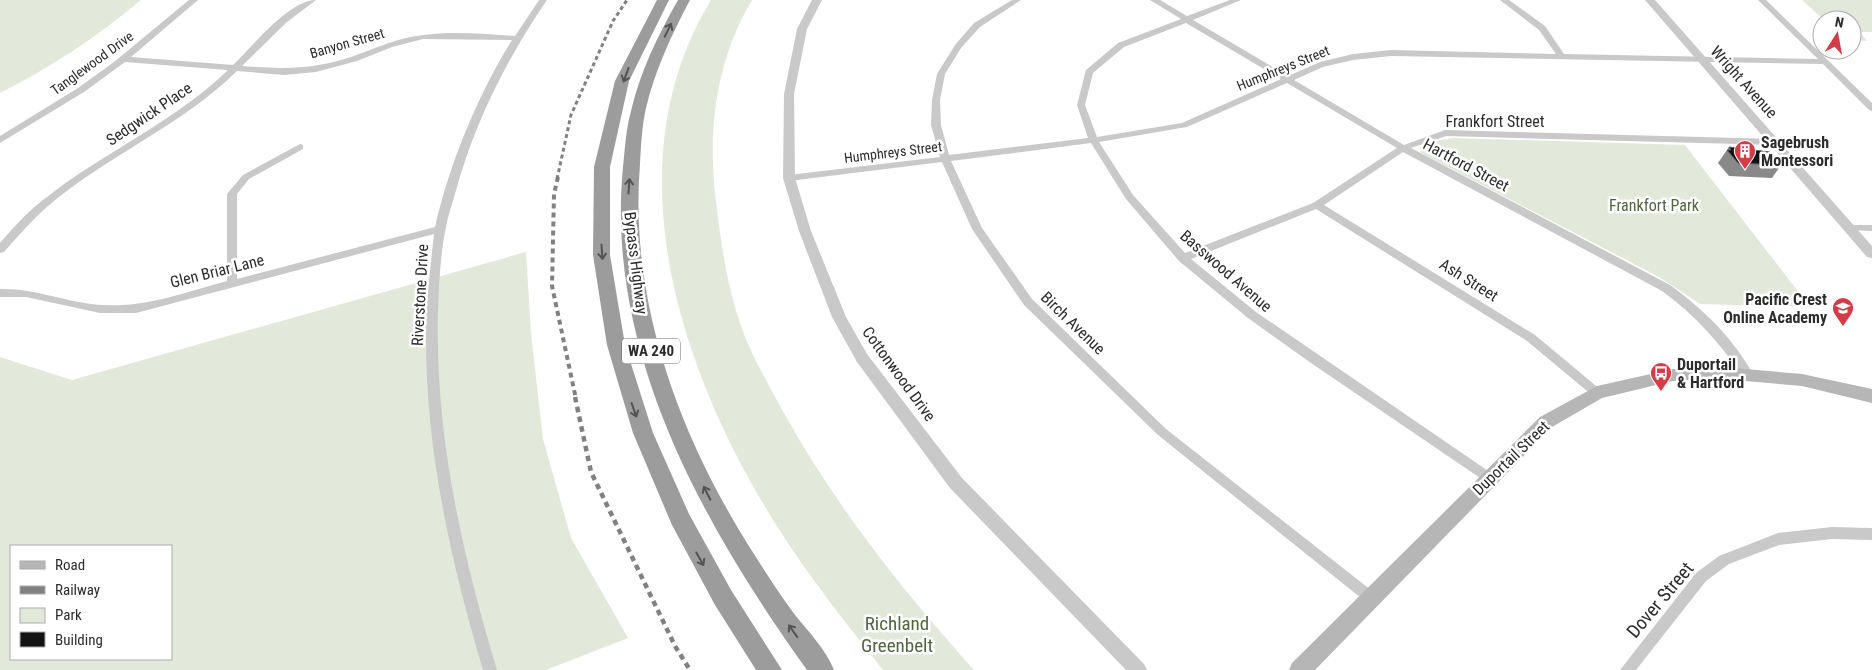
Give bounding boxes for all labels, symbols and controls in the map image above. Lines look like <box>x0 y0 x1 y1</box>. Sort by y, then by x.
north arrow <box>1812 10 1862 60</box>
text: N <box>1834 14 1845 31</box>
one-way arrow <box>664 23 673 38</box>
street label: Banyon Street <box>308 25 386 61</box>
street label: Tanglewood Drive <box>48 27 137 98</box>
street label: Humphreys Street <box>1234 42 1332 94</box>
street label: Wright Avenue <box>1707 42 1781 122</box>
one-way arrow <box>621 67 630 82</box>
street label: Sedgwick Place <box>103 78 195 150</box>
street label: Frankfort Street <box>1446 112 1545 131</box>
place label: Sagebrush Montessori <box>1761 133 1833 170</box>
street label: Hartford Street <box>1420 134 1512 196</box>
street label: Humphreys Street <box>843 138 943 166</box>
building icon: Sagebrush Montessori <box>1733 139 1757 170</box>
one-way arrow <box>624 178 633 194</box>
park label: Frankfort Park <box>1609 196 1700 215</box>
street label: Bypass Highway <box>620 211 652 316</box>
street label: Basswood Avenue <box>1176 226 1276 316</box>
street label: Riverstone Drive <box>408 244 432 346</box>
one-way arrow <box>597 244 606 260</box>
street label: Glen Briar Lane <box>168 250 266 292</box>
street label: Ash Street <box>1436 255 1502 306</box>
street label: Birch Avenue <box>1037 288 1109 358</box>
place label: Pacific Crest Online Academy <box>1723 290 1827 327</box>
school or university icon: Pacific Crest Online Academy <box>1831 296 1855 327</box>
street label: Cottonwood Drive <box>858 323 940 425</box>
road number: WA 240 <box>622 338 680 364</box>
place label: Duportail & Hartford <box>1677 355 1744 392</box>
bus stop icon: Duportail & Hartford <box>1649 361 1673 392</box>
one-way arrow <box>630 402 640 418</box>
street label: Duportail Street <box>1469 417 1553 499</box>
one-way arrow <box>702 486 711 501</box>
legend <box>10 545 172 660</box>
one-way arrow <box>696 551 706 565</box>
text: Road <box>55 556 85 574</box>
street label: Dover Street <box>1622 557 1698 643</box>
text: Railway <box>55 581 100 599</box>
text: Park <box>55 606 82 624</box>
park label: Richland Greenbelt <box>861 612 933 657</box>
one-way arrow <box>788 624 798 638</box>
text: Building <box>55 631 103 649</box>

